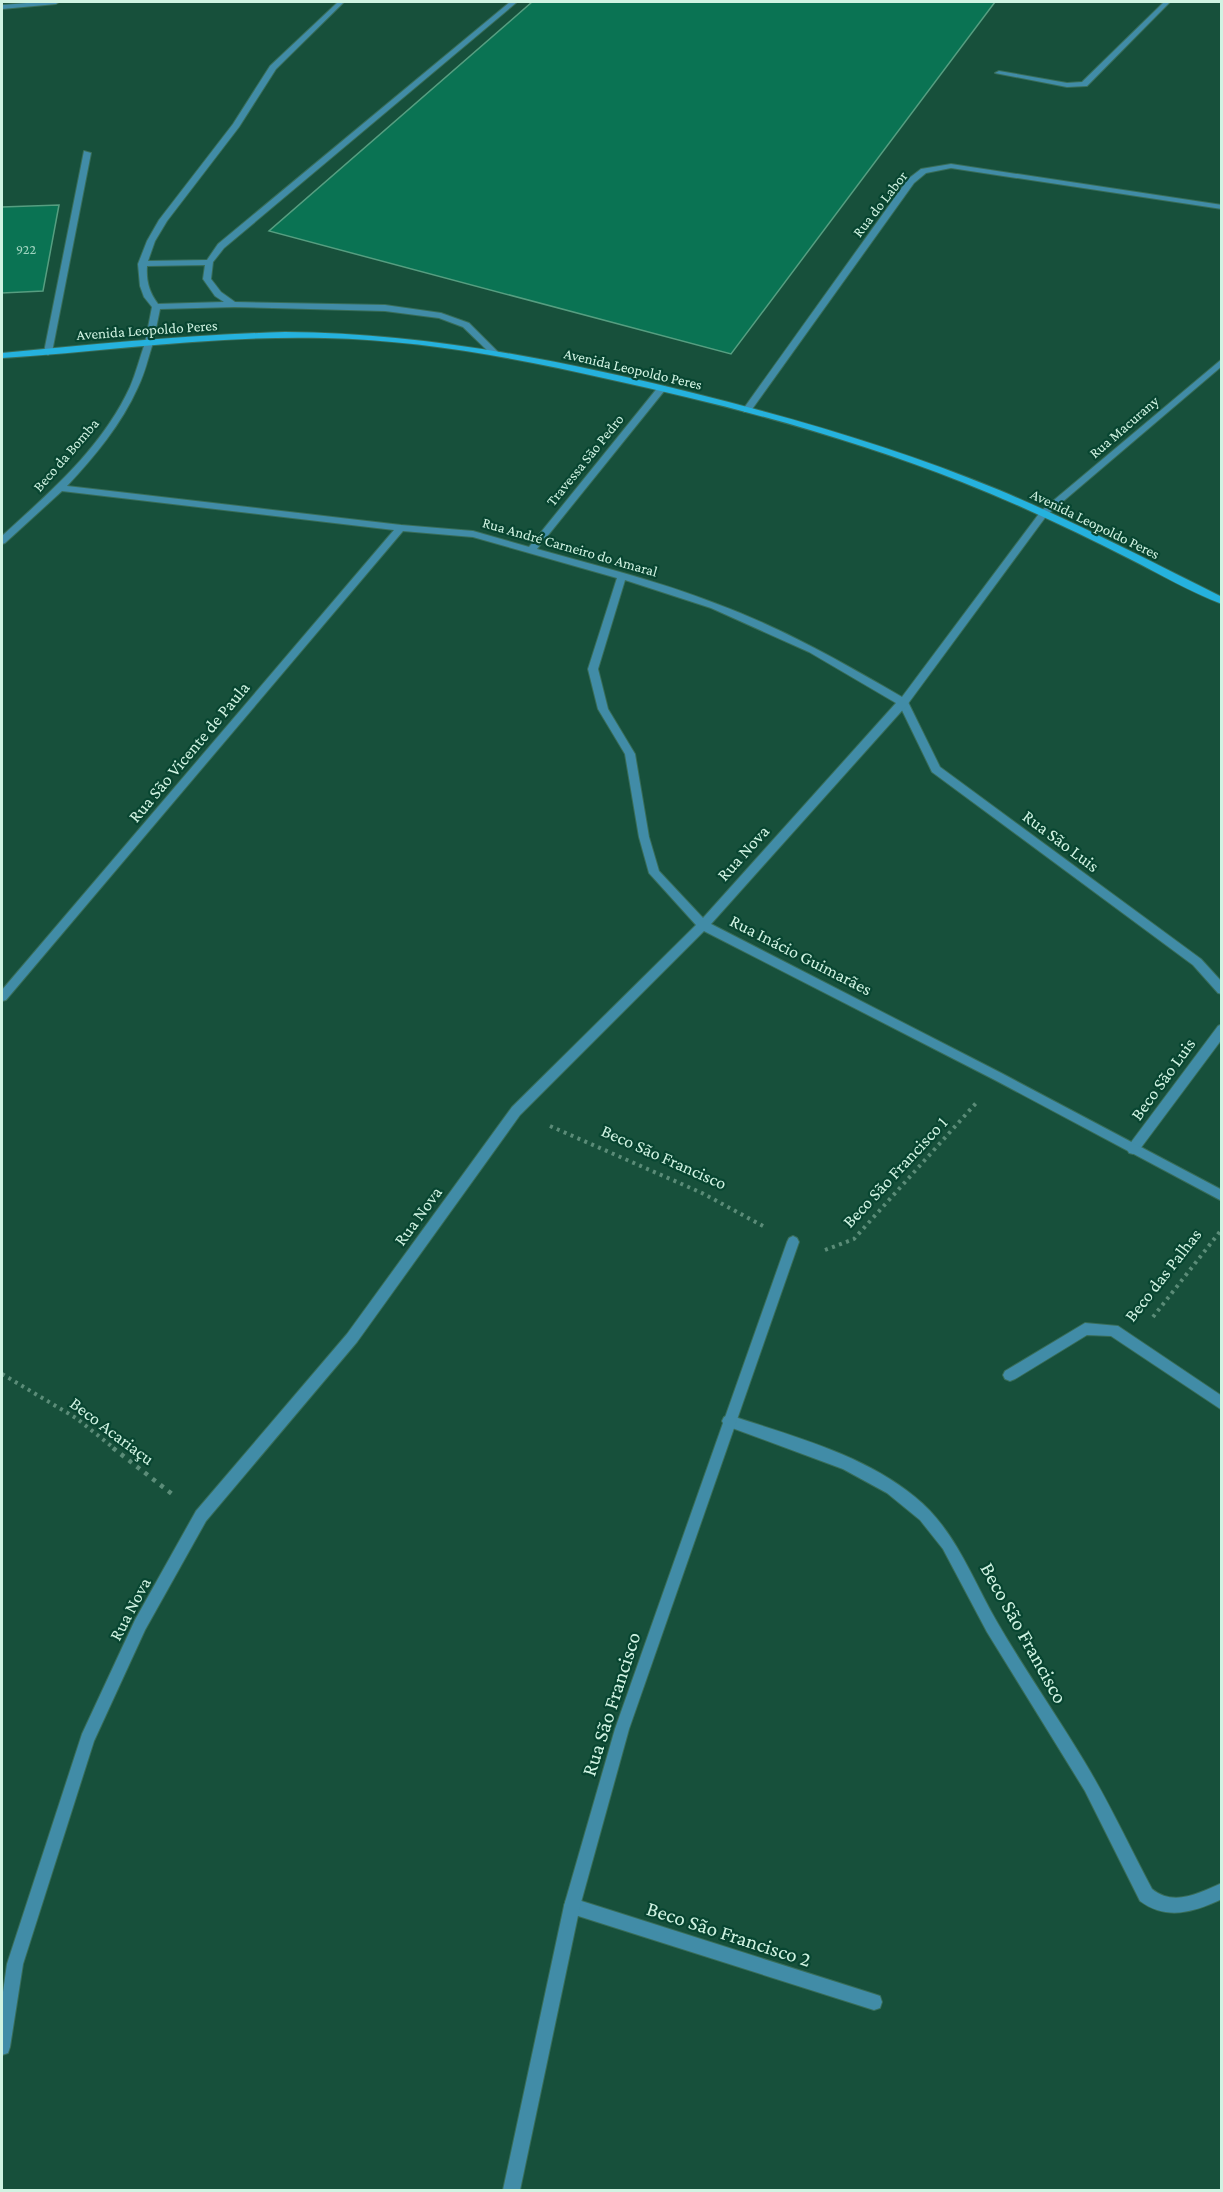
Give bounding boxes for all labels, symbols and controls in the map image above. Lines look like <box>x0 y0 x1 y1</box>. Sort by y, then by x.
street label: Rua do Labor <box>849 167 911 240</box>
house number: 922 <box>16 241 36 257</box>
street label: Avenida Leopoldo Peres <box>76 317 218 344</box>
street label: Avenida Leopoldo Peres <box>562 345 704 394</box>
street label: Rua Macurany <box>1086 393 1163 462</box>
street label: Travessa São Pedro <box>543 411 627 509</box>
street label: Beco da Bomba <box>30 415 102 495</box>
street label: Avenida Leopoldo Peres <box>1027 486 1162 563</box>
street label: Rua André Carneiro do Amaral <box>481 514 659 580</box>
street label: Rua São Vicente de Paula <box>124 678 254 826</box>
street label: Rua São Luis <box>1019 806 1103 876</box>
street label: Rua Nova <box>713 821 773 885</box>
street label: Rua Inácio Guimarães <box>727 911 875 999</box>
street label: Beco São Luis <box>1126 1034 1200 1124</box>
street label: Beco São Francisco 1 <box>839 1112 952 1232</box>
street label: Beco São Francisco <box>598 1120 730 1194</box>
street label: Rua Nova <box>390 1183 446 1249</box>
street label: Beco das Palhas <box>1120 1224 1206 1326</box>
street label: Beco Acariaçu <box>66 1393 158 1469</box>
street label: Beco São Francisco <box>975 1558 1073 1708</box>
street label: Rua Nova <box>105 1574 155 1644</box>
street label: Rua São Francisco <box>576 1629 646 1779</box>
street label: Beco São Francisco 2 <box>644 1896 814 1972</box>

